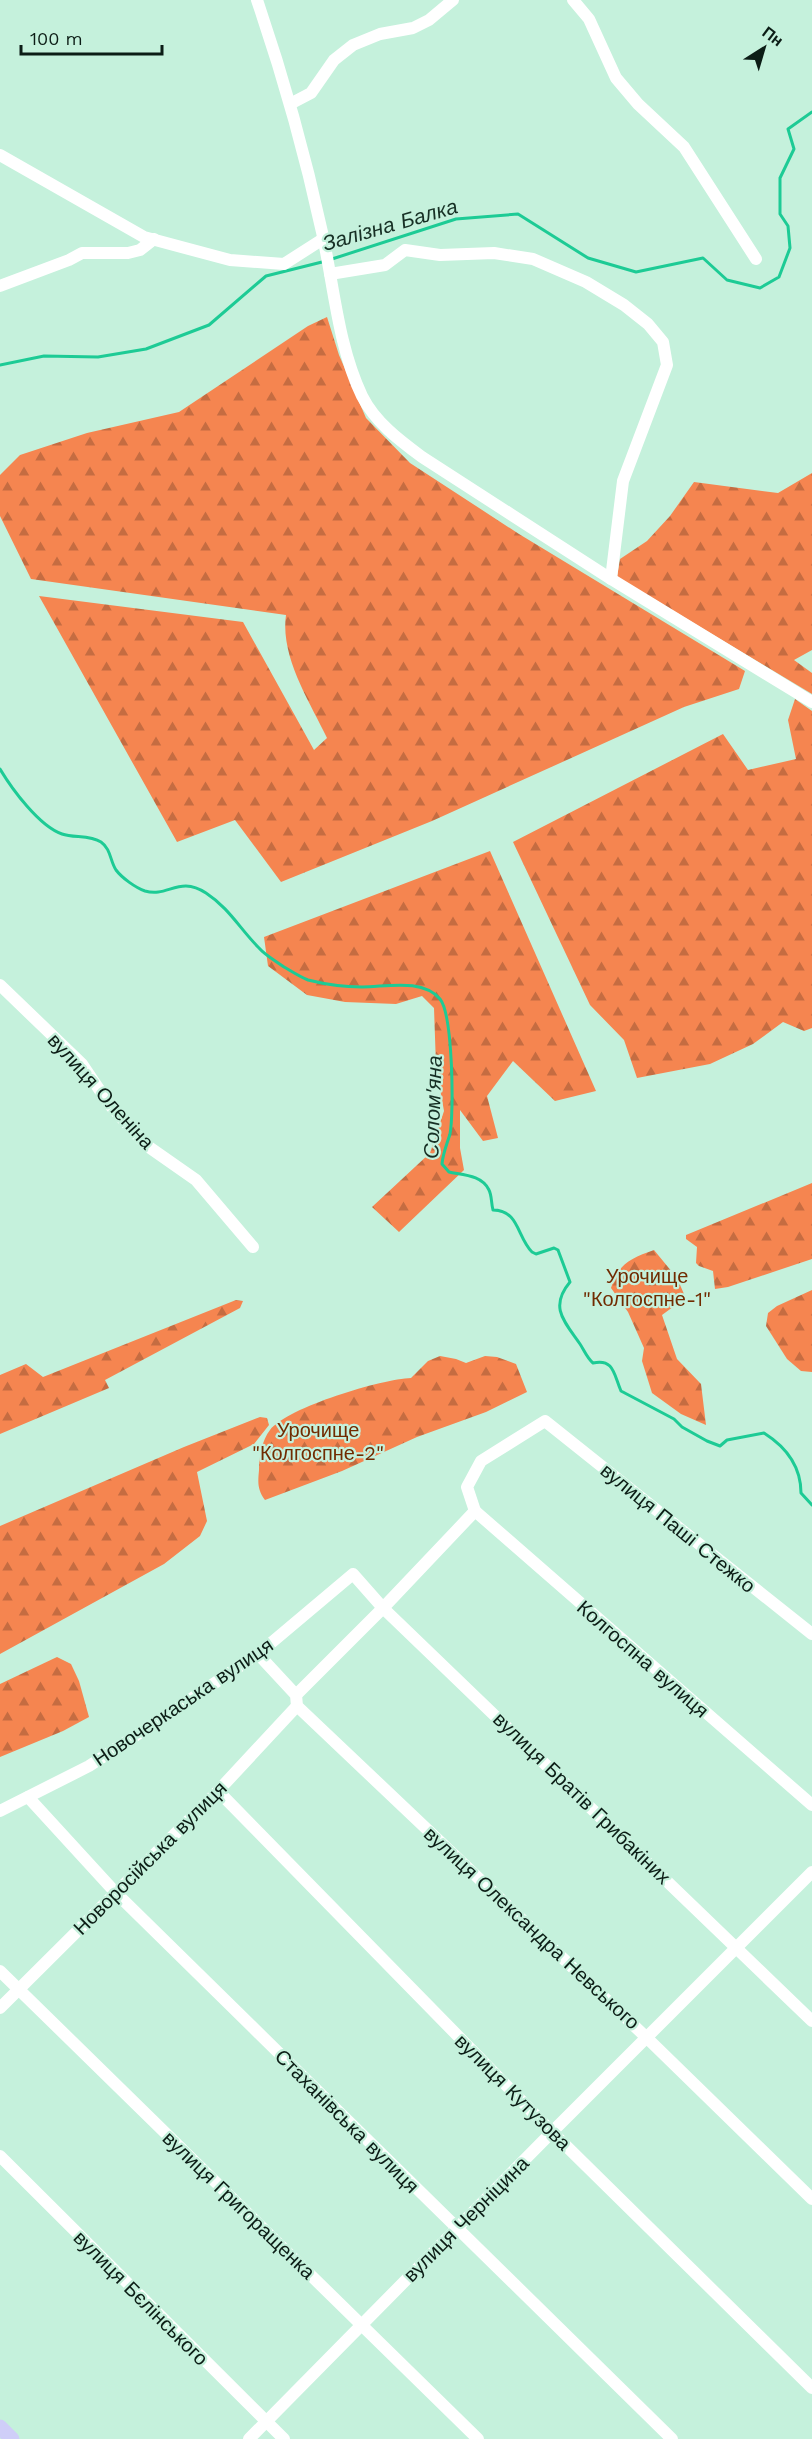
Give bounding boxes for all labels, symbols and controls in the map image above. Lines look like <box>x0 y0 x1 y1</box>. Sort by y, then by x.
scale bar <box>21 18 162 56</box>
north arrow <box>734 18 794 78</box>
text: Пн <box>759 22 787 50</box>
text: 100 m <box>30 28 83 49</box>
water label: Залізна Балка <box>319 193 460 256</box>
street label: вулиця Оленіна <box>43 1028 160 1154</box>
water label: Солом'яна <box>418 1055 447 1159</box>
park label: Урочище "Колгоспне-1" <box>583 1264 711 1311</box>
park label: Урочище "Колгоспне-2" <box>252 1418 384 1465</box>
street label: вулиця Паші Стежко <box>596 1458 760 1598</box>
street label: Колгоспна вулиця <box>572 1595 714 1723</box>
street label: Новочеркаська вулиця <box>88 1633 278 1771</box>
street label: вулиця Братів Грибакіних <box>488 1707 676 1889</box>
street label: Новоросійська вулиця <box>68 1776 232 1940</box>
street label: вулиця Олександра Невського <box>419 1822 645 2034</box>
street label: вулиця Кутузова <box>450 2029 577 2156</box>
street label: Стаханівська вулиця <box>270 2044 424 2198</box>
street label: вулиця Григоращенка <box>158 2126 321 2285</box>
street label: вулиця Черніцина <box>398 2151 534 2287</box>
street label: вулиця Бєлінського <box>69 2226 213 2370</box>

